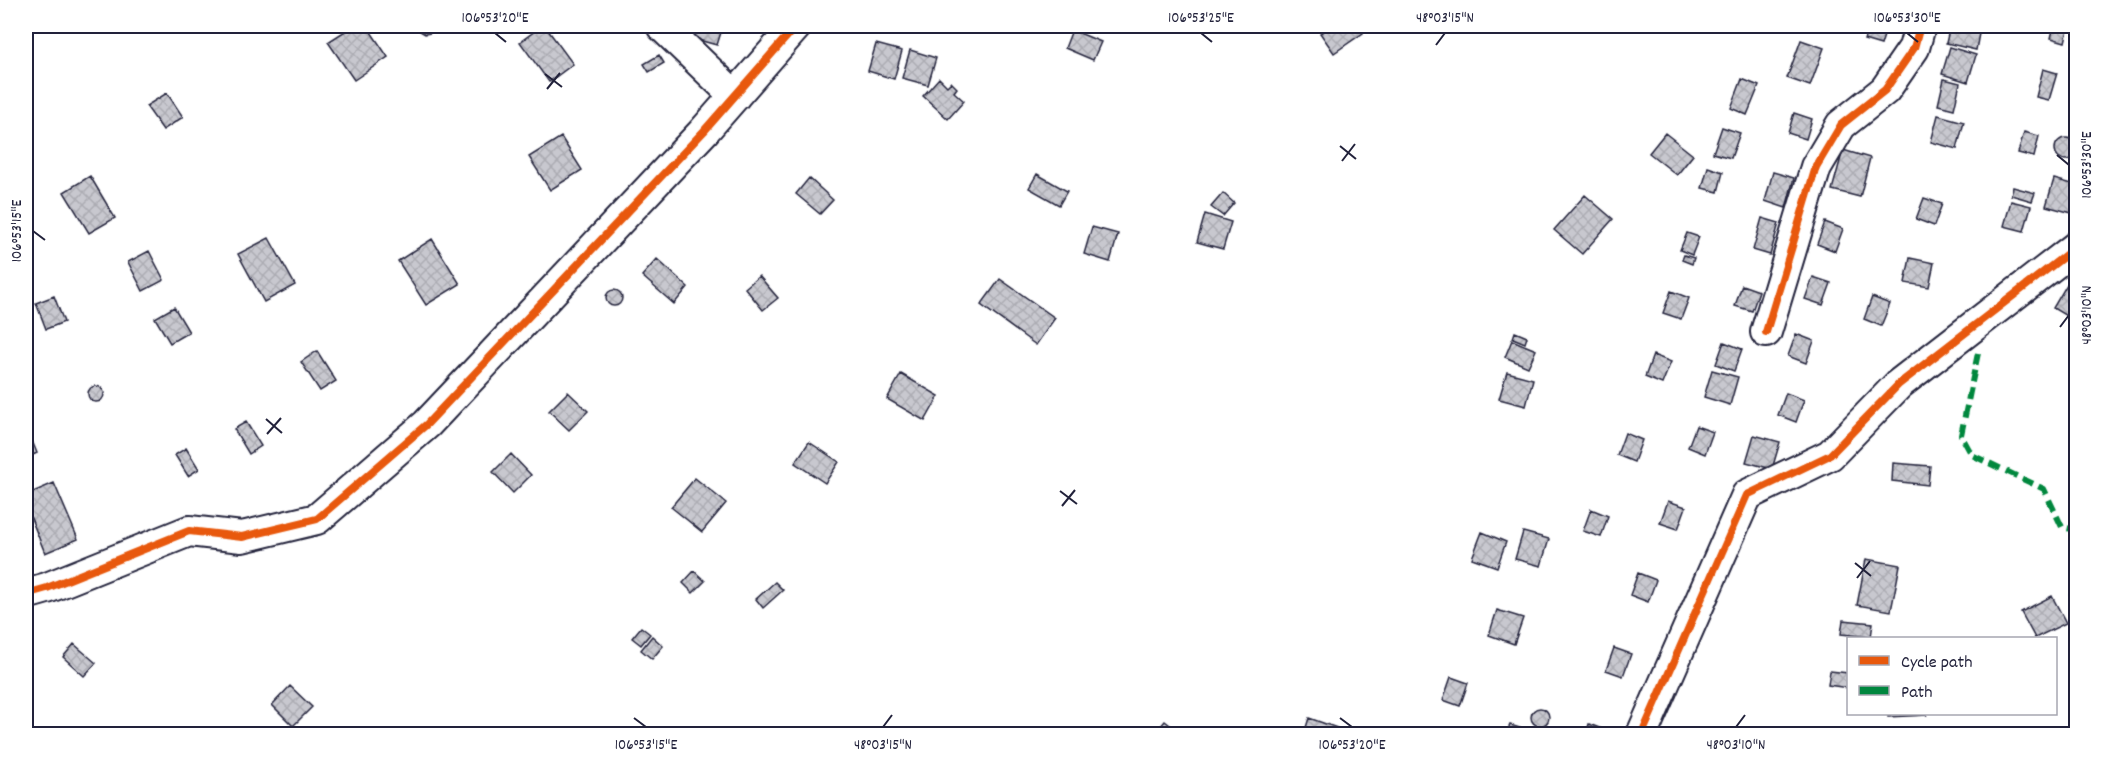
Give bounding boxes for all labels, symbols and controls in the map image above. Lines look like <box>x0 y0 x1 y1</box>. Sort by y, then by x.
text: 106°53'20"E <box>461 8 529 30</box>
text: 106°53'25"E <box>1168 8 1234 30</box>
text: 48°03'15"N <box>1416 8 1474 30</box>
text: 106°53'30"E <box>1873 8 1941 30</box>
text: 106°53'30"E <box>2077 131 2099 199</box>
text: 106°53'15"E <box>7 200 29 262</box>
text: 48°03'10"N <box>2077 285 2099 345</box>
legend <box>1847 637 2057 715</box>
text: Cycle path <box>1901 651 1972 676</box>
text: Path <box>1901 681 1933 706</box>
text: 106°53'15"E <box>615 735 677 757</box>
text: 48°03'15"N <box>854 735 912 757</box>
text: 106°53'20"E <box>1318 735 1386 757</box>
text: 48°03'10"N <box>1706 735 1766 757</box>

